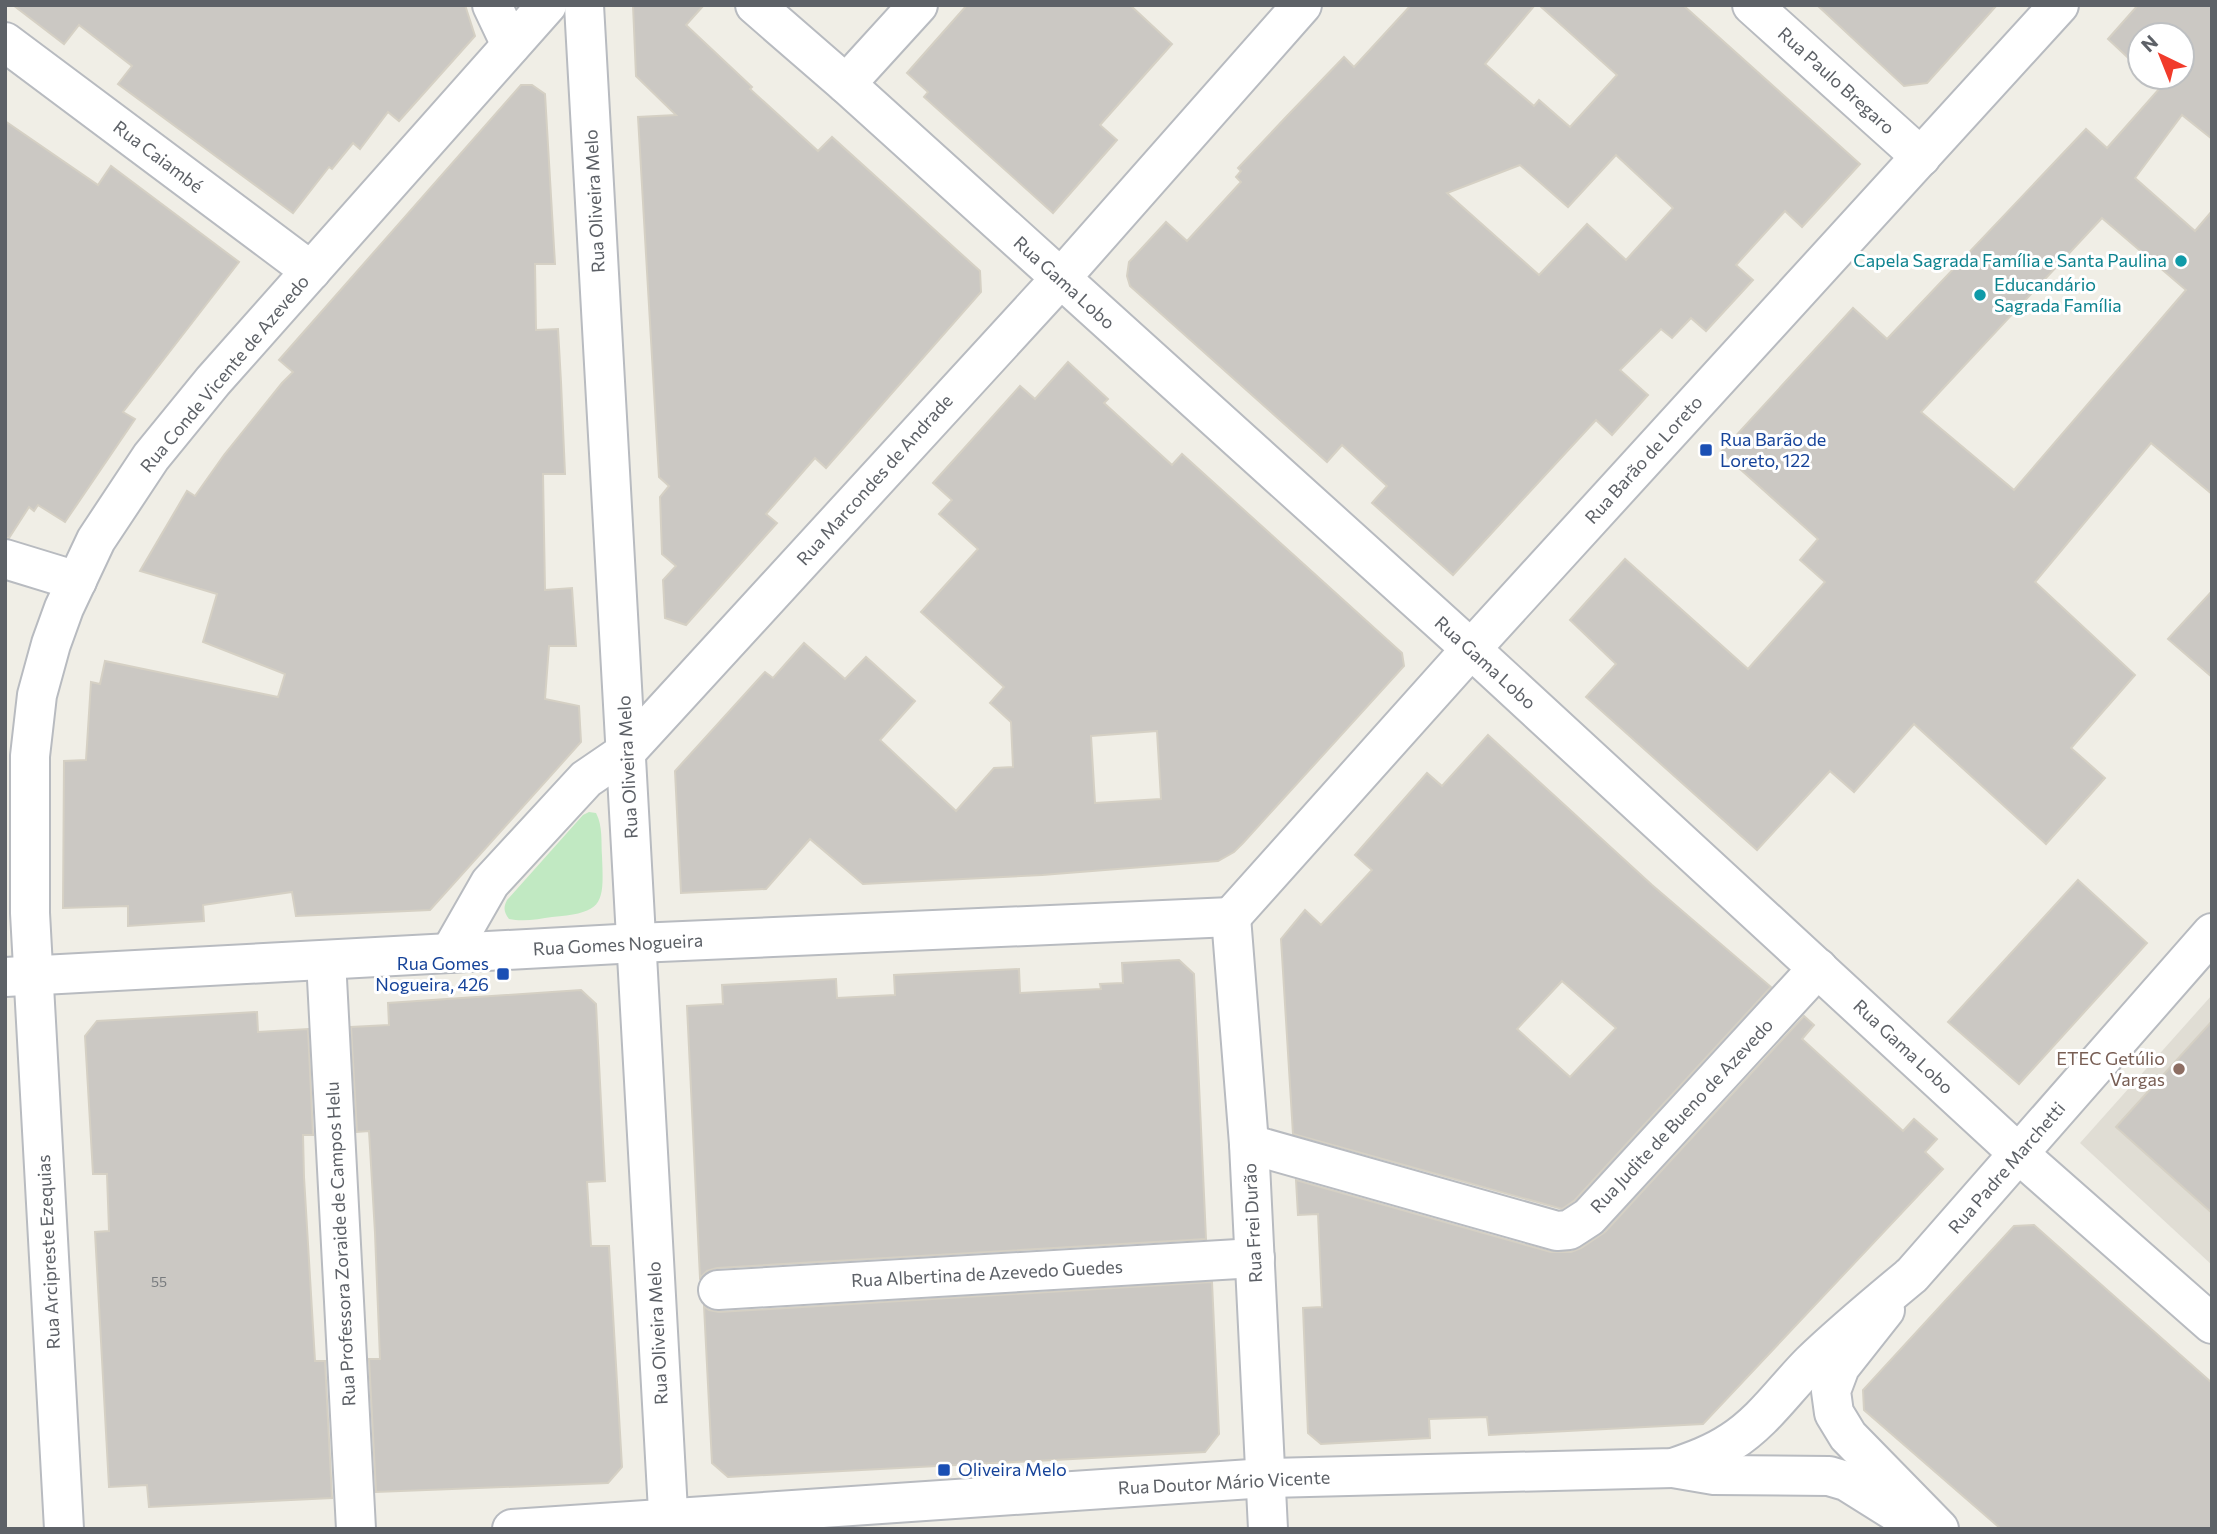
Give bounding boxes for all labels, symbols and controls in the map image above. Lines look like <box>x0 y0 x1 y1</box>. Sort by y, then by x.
north arrow <box>2126 21 2196 91</box>
street label: Rua Paulo Bregaro <box>1774 22 1899 138</box>
text: N <box>2136 30 2162 56</box>
street label: Rua Caiambé <box>109 115 208 197</box>
street label: Rua Oliveira Melo <box>579 129 609 273</box>
street label: Rua Gama Lobo <box>1010 231 1120 333</box>
place label: Capela Sagrada Família e Santa Paulina <box>1853 249 2167 271</box>
marker: Capela Sagrada Família e Santa Paulina <box>2173 253 2189 269</box>
street label: Rua Conde Vicente de Azevedo <box>135 270 313 477</box>
place label: Educandário Sagrada Família <box>1994 273 2122 316</box>
marker: Educandário Sagrada Família <box>1972 287 1988 303</box>
street label: Rua Marcondes de Andrade <box>792 389 957 569</box>
street label: Rua Barão de Loreto <box>1580 391 1707 528</box>
place label: Rua Barão de Loreto, 122 <box>1720 428 1826 471</box>
marker: Rua Barão de Loreto, 122 <box>1698 442 1714 458</box>
street label: Rua Gama Lobo <box>1431 611 1541 713</box>
street label: Rua Oliveira Melo <box>612 695 642 839</box>
street label: Rua Gomes Nogueira <box>532 929 704 959</box>
place label: Rua Gomes Nogueira, 426 <box>375 952 489 995</box>
marker: Rua Gomes Nogueira, 426 <box>495 966 511 982</box>
street label: Rua Gama Lobo <box>1849 994 1958 1098</box>
street label: Rua Judite de Bueno de Azevedo <box>1585 1014 1777 1217</box>
place label: ETEC Getúlio Vargas <box>2056 1047 2165 1090</box>
marker: ETEC Getúlio Vargas <box>2171 1061 2187 1077</box>
street label: Rua Professora Zoraide de Campos Helu <box>321 1081 359 1407</box>
street label: Rua Padre Marchetti <box>1943 1097 2069 1238</box>
street label: Rua Arcipreste Ezequias <box>32 1154 64 1350</box>
street label: Rua Frei Durão <box>1238 1163 1266 1283</box>
street label: Rua Albertina de Azevedo Guedes <box>850 1255 1123 1291</box>
street label: Rua Oliveira Melo <box>642 1261 672 1405</box>
house number: 55 <box>151 1273 167 1290</box>
place label: Oliveira Melo <box>958 1458 1067 1480</box>
marker: Oliveira Melo <box>936 1462 952 1478</box>
street label: Rua Doutor Mário Vicente <box>1117 1465 1331 1499</box>

